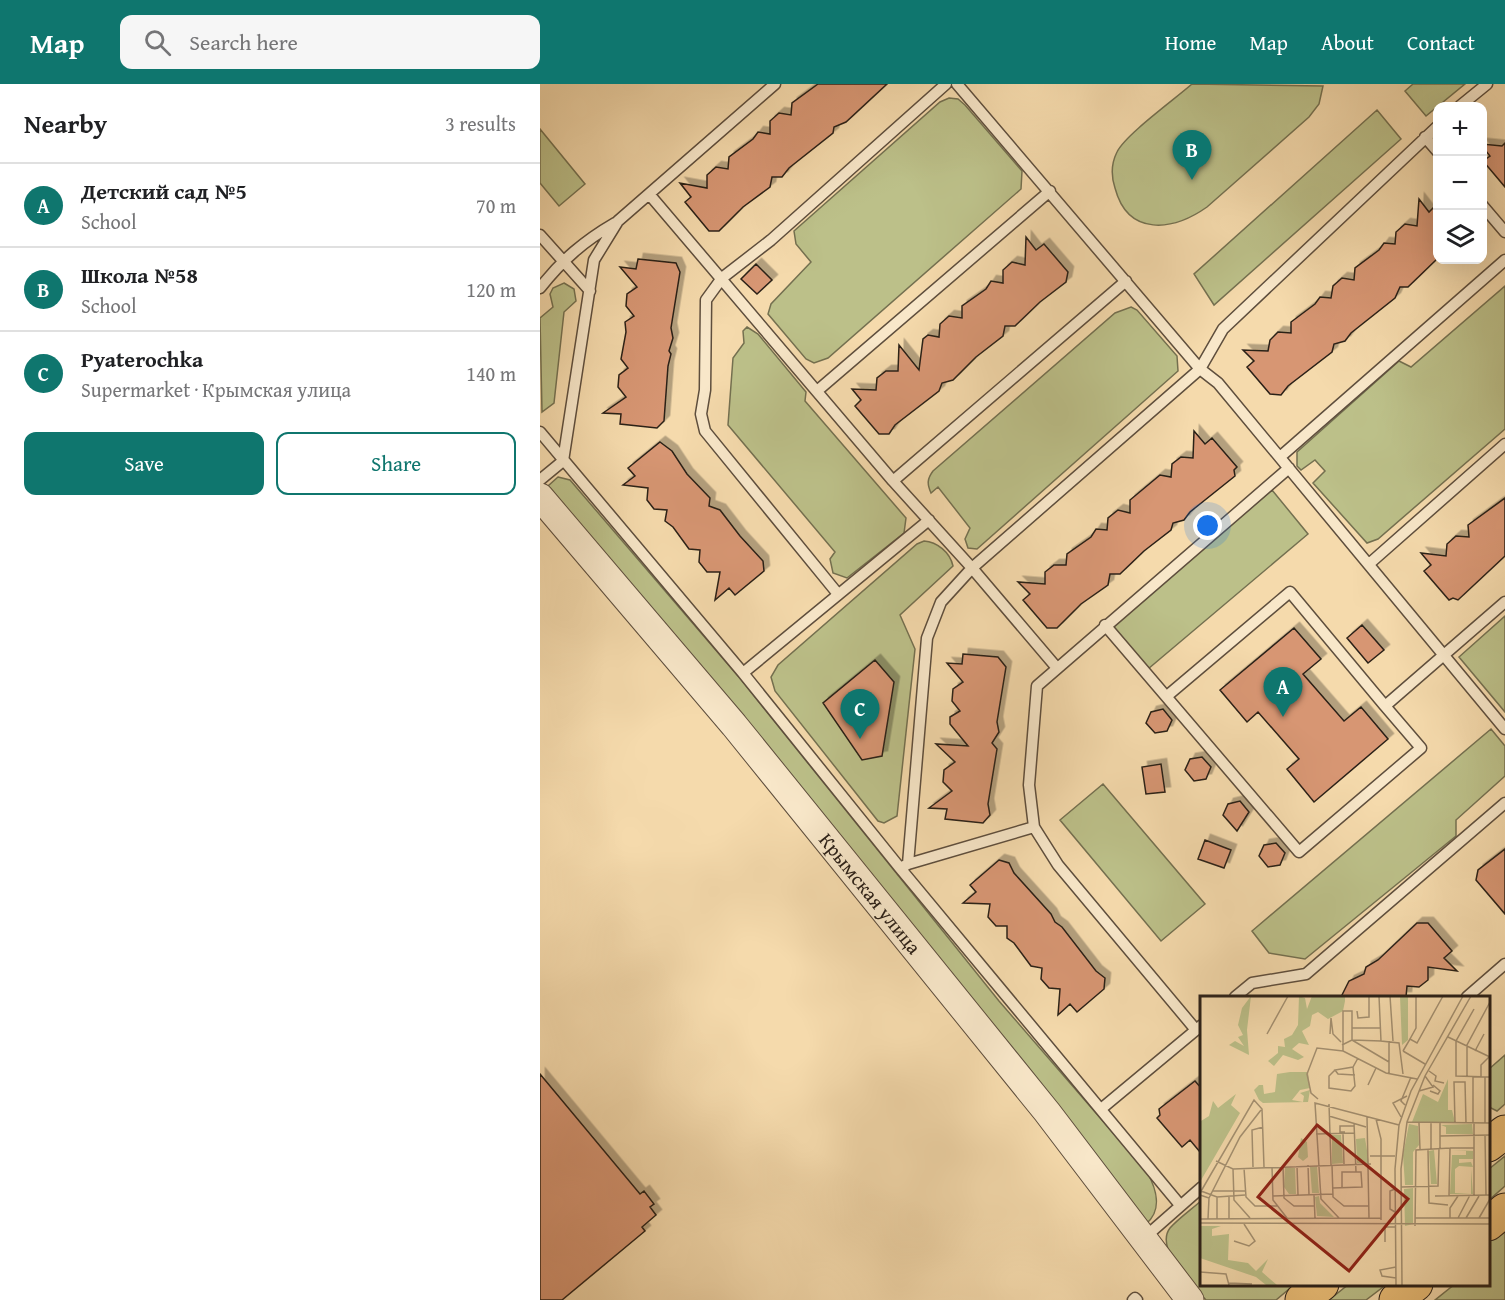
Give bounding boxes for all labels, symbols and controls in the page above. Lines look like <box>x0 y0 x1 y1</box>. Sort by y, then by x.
search box <box>120 15 540 69</box>
text: Map <box>30 22 84 63</box>
icon: search <box>141 26 174 59</box>
text: Search here <box>189 26 298 58</box>
text: Home <box>1165 27 1216 58</box>
text: Map <box>1249 27 1288 58</box>
text: About <box>1321 27 1374 58</box>
text: Contact <box>1407 27 1475 58</box>
map controls <box>1433 102 1487 264</box>
button: + <box>1433 102 1487 156</box>
text: Nearby <box>24 104 107 143</box>
text: 3 results <box>445 109 516 138</box>
pin: B <box>1172 130 1212 180</box>
button: − <box>1433 156 1487 210</box>
text: Детский сад №5 <box>81 175 247 207</box>
text: A <box>37 191 50 220</box>
text: 70 m <box>476 191 516 220</box>
text: School <box>81 207 137 236</box>
button: layers <box>1433 210 1487 264</box>
text: Школа №58 <box>81 259 198 291</box>
text: B <box>37 275 50 304</box>
text: 120 m <box>466 275 516 304</box>
text: School <box>81 291 137 320</box>
text: Pyaterochka <box>81 343 203 375</box>
text: C <box>38 359 49 388</box>
text: 140 m <box>466 359 516 388</box>
text: Supermarket · Крымская улица <box>81 375 351 404</box>
button: Save <box>24 432 264 495</box>
button: Share <box>276 432 516 495</box>
your location <box>1193 511 1222 540</box>
pin: A <box>1264 668 1302 717</box>
pin: C <box>840 690 880 739</box>
street label: Крымская улица <box>813 826 929 960</box>
inset map <box>1200 996 1490 1285</box>

